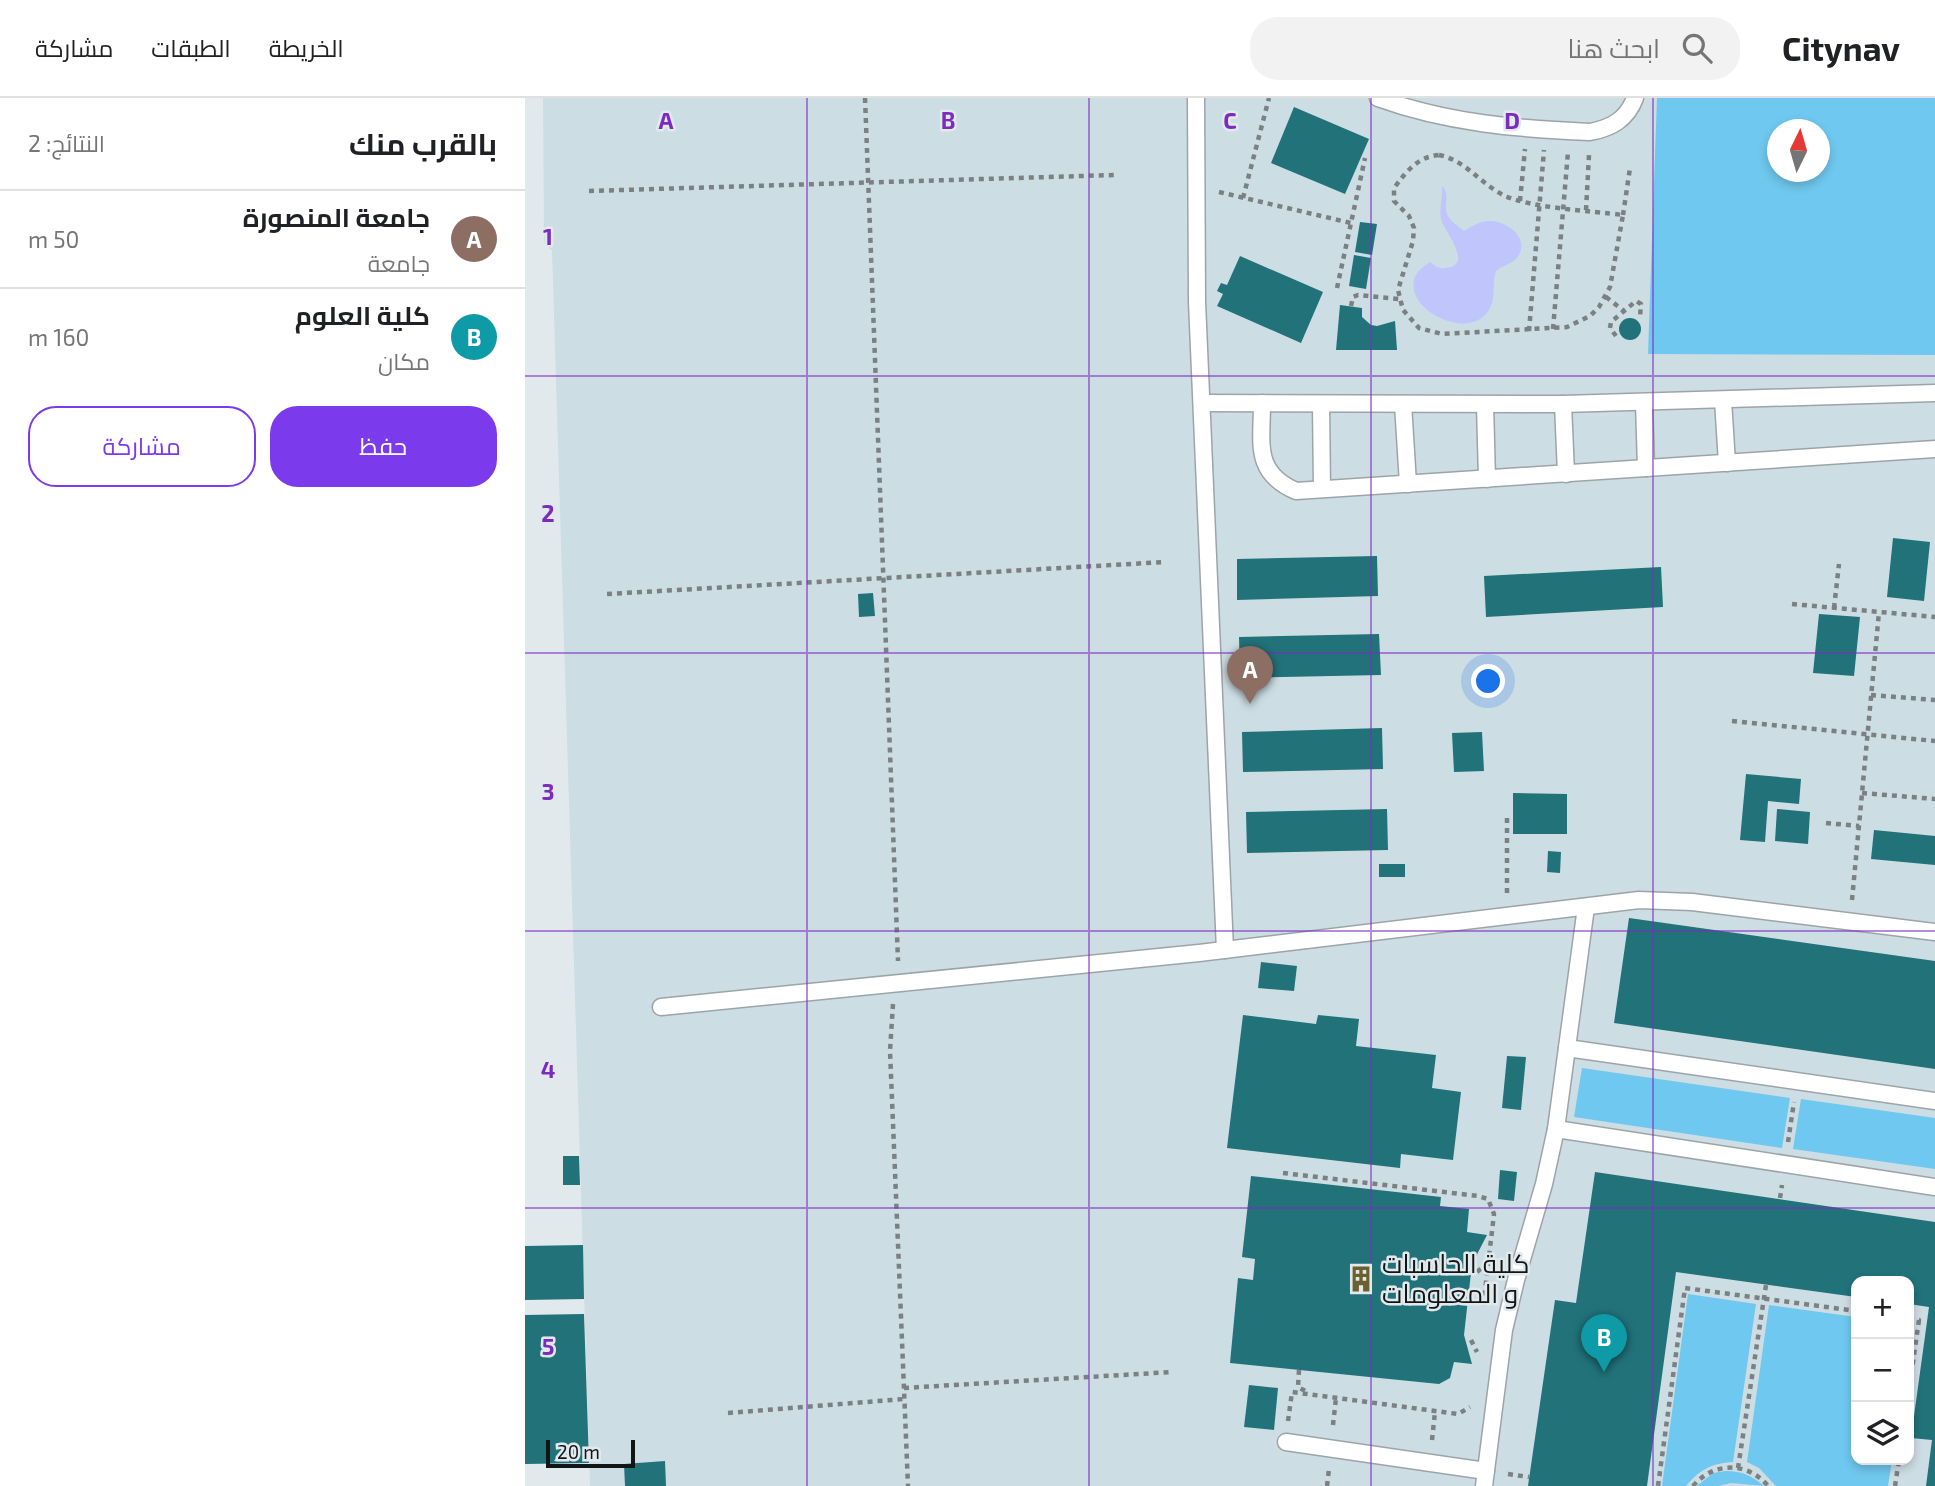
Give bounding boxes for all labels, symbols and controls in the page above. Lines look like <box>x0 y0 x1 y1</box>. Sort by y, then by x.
search box <box>1250 17 1740 80</box>
text: Citynav <box>1782 28 1900 68</box>
icon: search <box>1678 29 1716 67</box>
text: ابحث هنا <box>1567 32 1660 63</box>
text: مشاركة <box>35 33 113 62</box>
text: الطبقات <box>151 33 231 62</box>
text: الخريطة <box>269 33 344 62</box>
text: A <box>658 106 674 134</box>
text: B <box>941 106 955 134</box>
text: C <box>1223 106 1237 134</box>
text: D <box>1504 106 1520 134</box>
north arrow <box>1767 119 1830 182</box>
text: بالقرب منك <box>349 125 497 161</box>
text: النتائج: 2 <box>28 129 105 157</box>
text: جامعة المنصورة <box>243 201 430 232</box>
text: 1 <box>543 222 553 250</box>
text: 50 m <box>28 225 80 253</box>
text: A <box>466 225 482 253</box>
text: جامعة <box>368 249 430 277</box>
text: كلية العلوم <box>295 299 430 330</box>
text: 160 m <box>28 323 89 351</box>
text: B <box>467 323 481 351</box>
text: مكان <box>378 347 430 375</box>
button: مشاركة <box>28 406 256 487</box>
button: حفظ <box>270 406 497 487</box>
text: 2 <box>541 499 555 527</box>
pin: A <box>1227 646 1273 704</box>
your location <box>1471 664 1505 698</box>
text: 3 <box>541 777 555 805</box>
text: 4 <box>541 1055 555 1083</box>
place label: كلية الحاسبات و المعلومات <box>1382 1247 1530 1309</box>
building icon: كلية الحاسبات و المعلومات <box>1346 1264 1376 1294</box>
map controls <box>1851 1276 1914 1465</box>
button: + <box>1851 1276 1914 1339</box>
pin: B <box>1581 1314 1627 1372</box>
text: 5 <box>542 1332 554 1360</box>
button: − <box>1851 1339 1914 1402</box>
button: layers <box>1851 1402 1914 1465</box>
scale bar <box>546 1437 635 1469</box>
text: 20 m <box>557 1440 600 1463</box>

